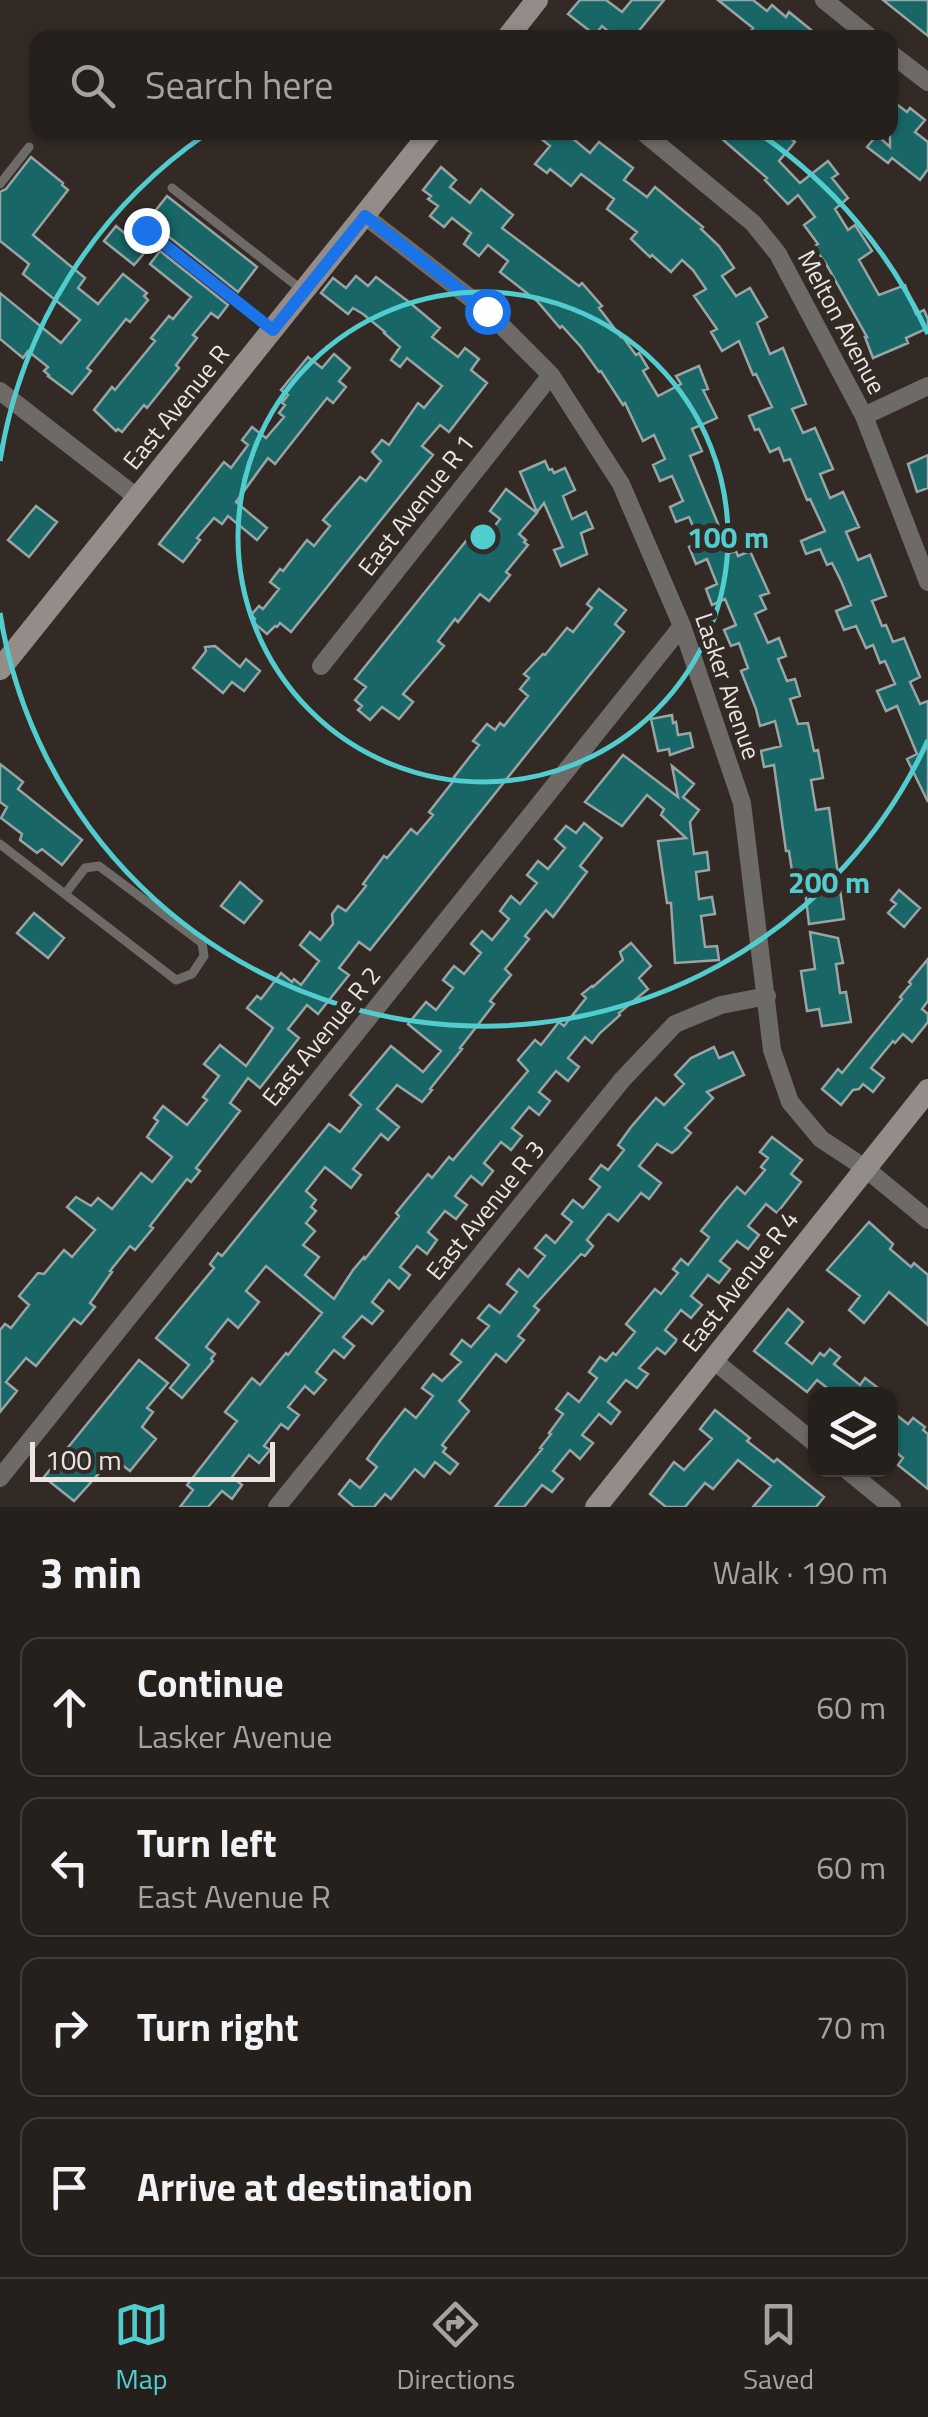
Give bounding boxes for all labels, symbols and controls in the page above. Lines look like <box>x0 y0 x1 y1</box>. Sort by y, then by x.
search box <box>30 30 898 140</box>
text: Search here <box>145 56 333 114</box>
icon: search <box>65 58 120 113</box>
route end <box>124 208 170 254</box>
street label: Melton Avenue <box>788 243 896 401</box>
route start <box>465 289 511 335</box>
street label: East Avenue R <box>114 336 238 478</box>
street label: East Avenue R 1 <box>348 426 484 584</box>
text: 100 m <box>687 514 769 560</box>
centre of rings <box>465 519 501 555</box>
street label: Lasker Avenue <box>685 608 771 764</box>
text: 200 m <box>788 859 870 905</box>
street label: East Avenue R 2 <box>252 958 390 1114</box>
street label: East Avenue R 3 <box>416 1132 554 1288</box>
street label: East Avenue R 4 <box>672 1202 808 1360</box>
map controls <box>808 1387 898 1477</box>
button: layers <box>808 1387 898 1477</box>
scale bar <box>30 1437 275 1482</box>
text: 100 m <box>45 1438 122 1481</box>
text: 3 min <box>40 1540 142 1604</box>
text: Walk · 190 m <box>713 1548 888 1596</box>
text: Continue <box>137 1654 284 1712</box>
icon: ahead <box>42 1680 97 1735</box>
text: 60 m <box>816 1683 886 1731</box>
text: Lasker Avenue <box>137 1712 333 1760</box>
text: Turn left <box>137 1814 277 1872</box>
icon: left <box>42 1840 97 1895</box>
text: 60 m <box>816 1843 886 1891</box>
text: East Avenue R <box>137 1872 331 1920</box>
text: Turn right <box>137 1998 299 2056</box>
icon: right <box>42 2000 97 2055</box>
text: 70 m <box>816 2003 886 2051</box>
text: Arrive at destination <box>137 2158 473 2216</box>
icon: arrive <box>42 2160 97 2215</box>
tab: Map <box>114 2297 169 2400</box>
tab: Directions <box>397 2297 515 2400</box>
tab: Saved <box>743 2297 814 2400</box>

